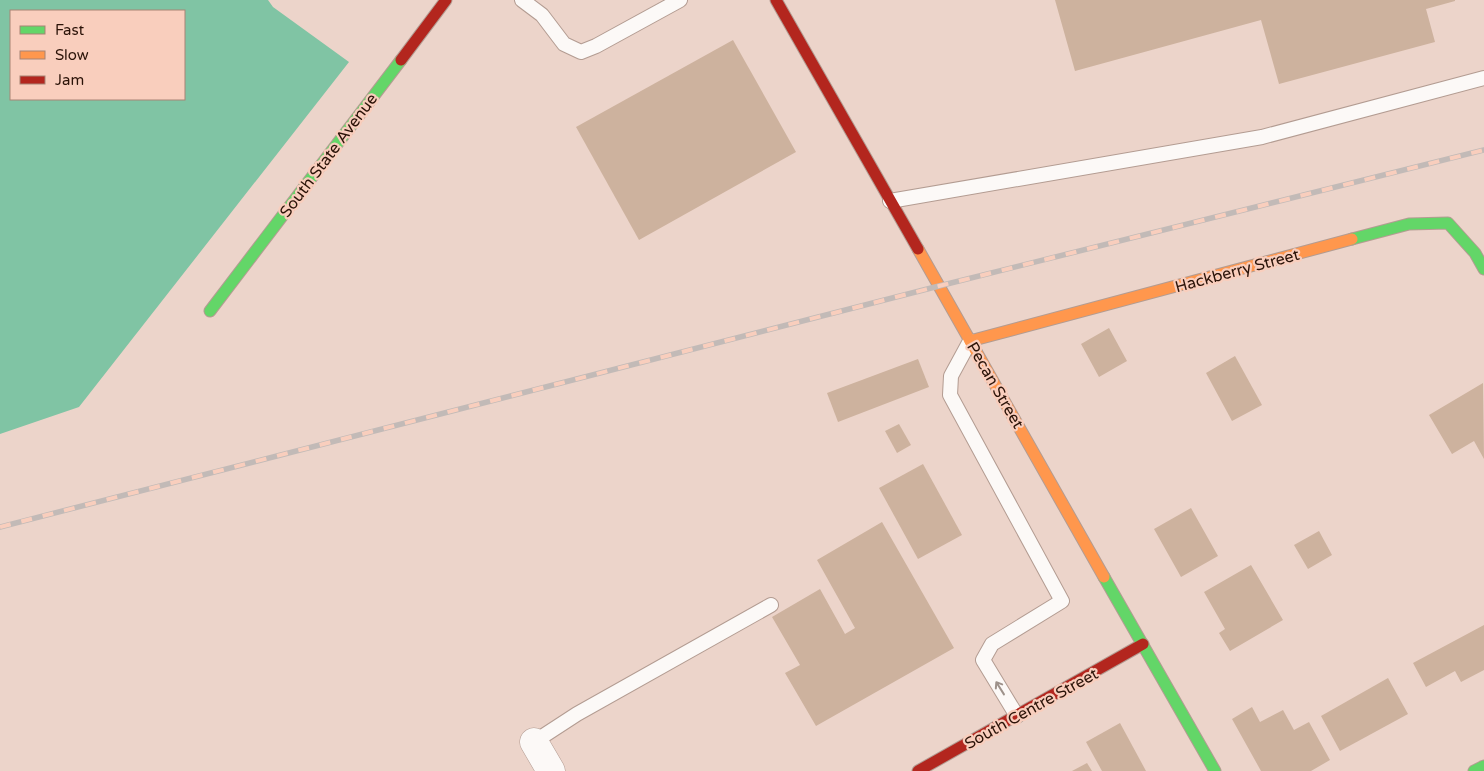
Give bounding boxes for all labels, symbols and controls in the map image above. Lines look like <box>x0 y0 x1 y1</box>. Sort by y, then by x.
legend <box>10 10 185 100</box>
text: Fast <box>55 21 85 39</box>
text: Slow <box>55 46 89 64</box>
text: Jam <box>55 71 84 89</box>
street label: South State Avenue <box>276 90 382 222</box>
street label: Hackberry Street <box>1173 245 1302 297</box>
street label: Pecan Street <box>962 339 1028 432</box>
street label: South Centre Street <box>961 664 1102 754</box>
one-way arrow <box>994 681 1005 695</box>

